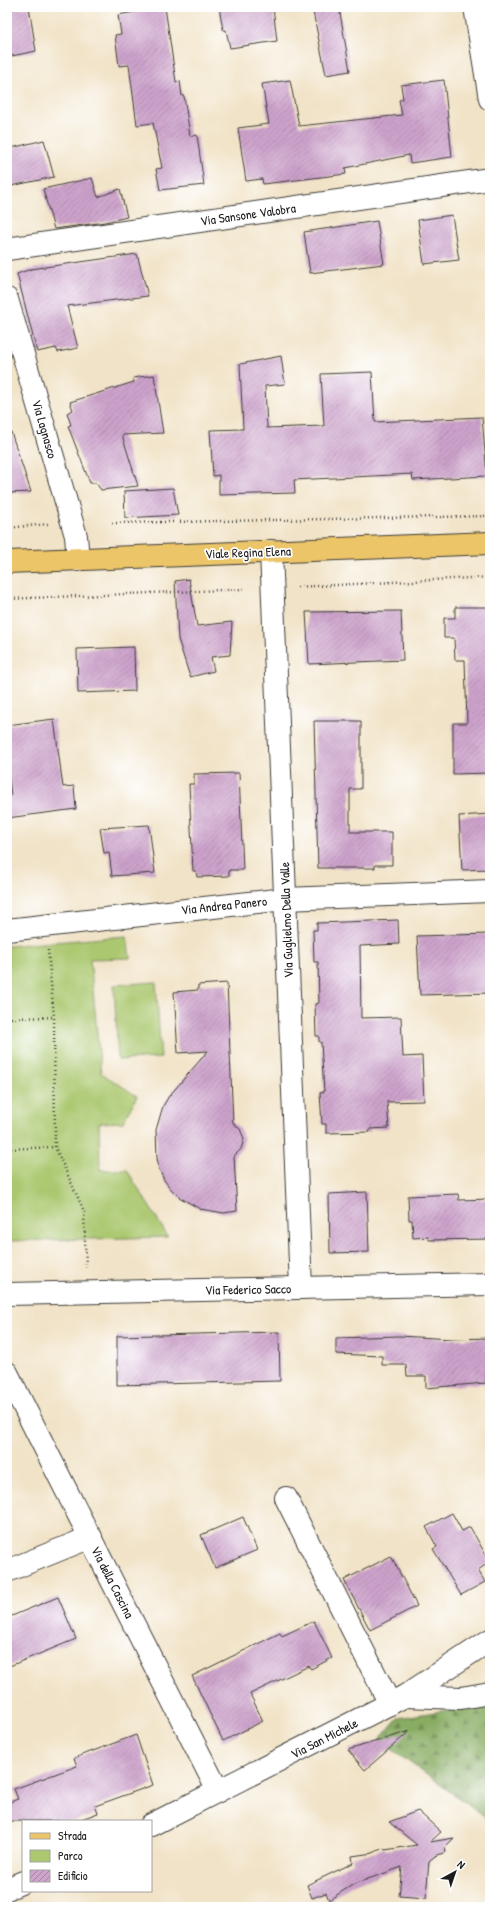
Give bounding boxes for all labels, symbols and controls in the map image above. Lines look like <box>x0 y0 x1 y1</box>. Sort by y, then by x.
street label: Via Sansone Valobra <box>199 198 297 230</box>
street label: Via Lagnasco <box>28 398 62 460</box>
street label: Viale Regina Elena <box>205 542 291 562</box>
street label: Via Guglielmo Della Valle <box>275 862 297 978</box>
street label: Via Andrea Panero <box>180 892 268 918</box>
street label: Via Federico Sacco <box>205 1279 291 1299</box>
street label: Via della Cascina <box>87 1543 139 1621</box>
street label: Via San Michele <box>287 1713 361 1763</box>
legend <box>22 1820 152 1892</box>
text: Strada <box>58 1827 87 1844</box>
text: Parco <box>58 1847 83 1864</box>
north arrow <box>435 1852 475 1892</box>
text: N <box>455 1857 468 1872</box>
text: Edificio <box>58 1867 88 1884</box>

